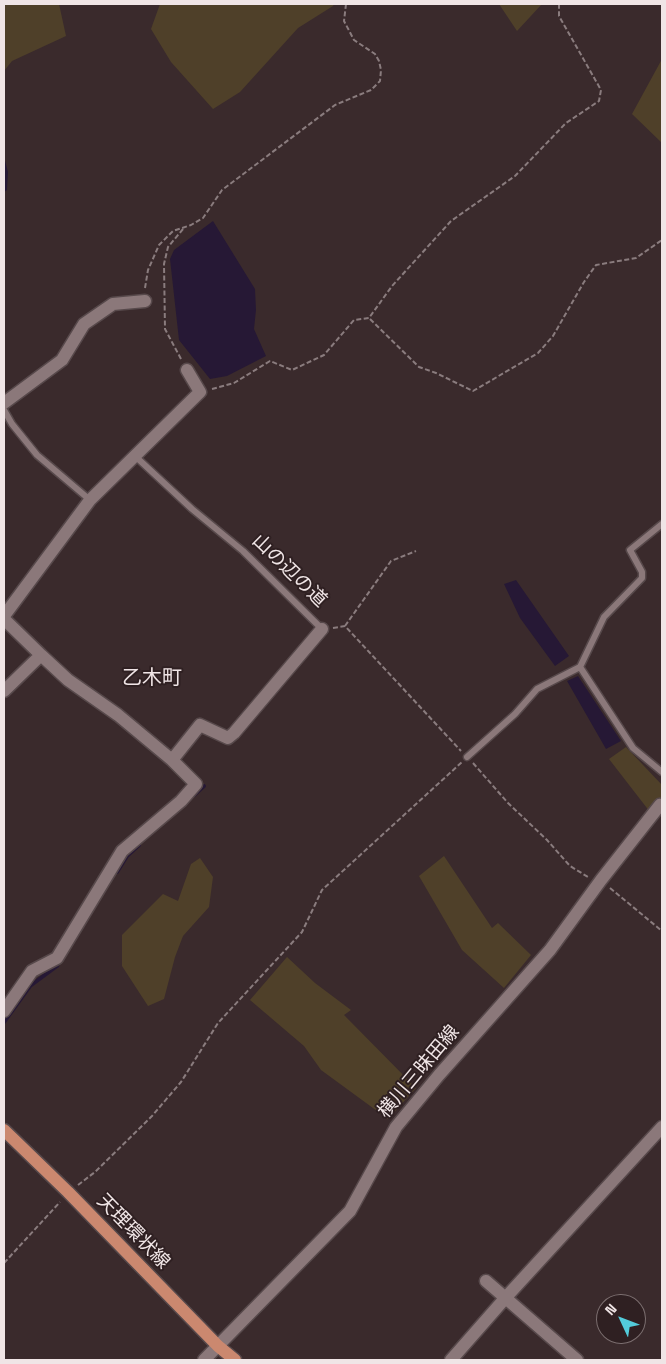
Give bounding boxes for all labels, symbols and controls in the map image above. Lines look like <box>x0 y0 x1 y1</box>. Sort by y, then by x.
street label: 山の辺の道 <box>247 530 331 612</box>
district label: 乙木町 <box>122 667 182 691</box>
street label: 横川三昧田線 <box>374 1021 464 1123</box>
street label: 天理環状線 <box>92 1190 174 1274</box>
north arrow <box>596 1294 646 1344</box>
text: N <box>601 1300 621 1319</box>

